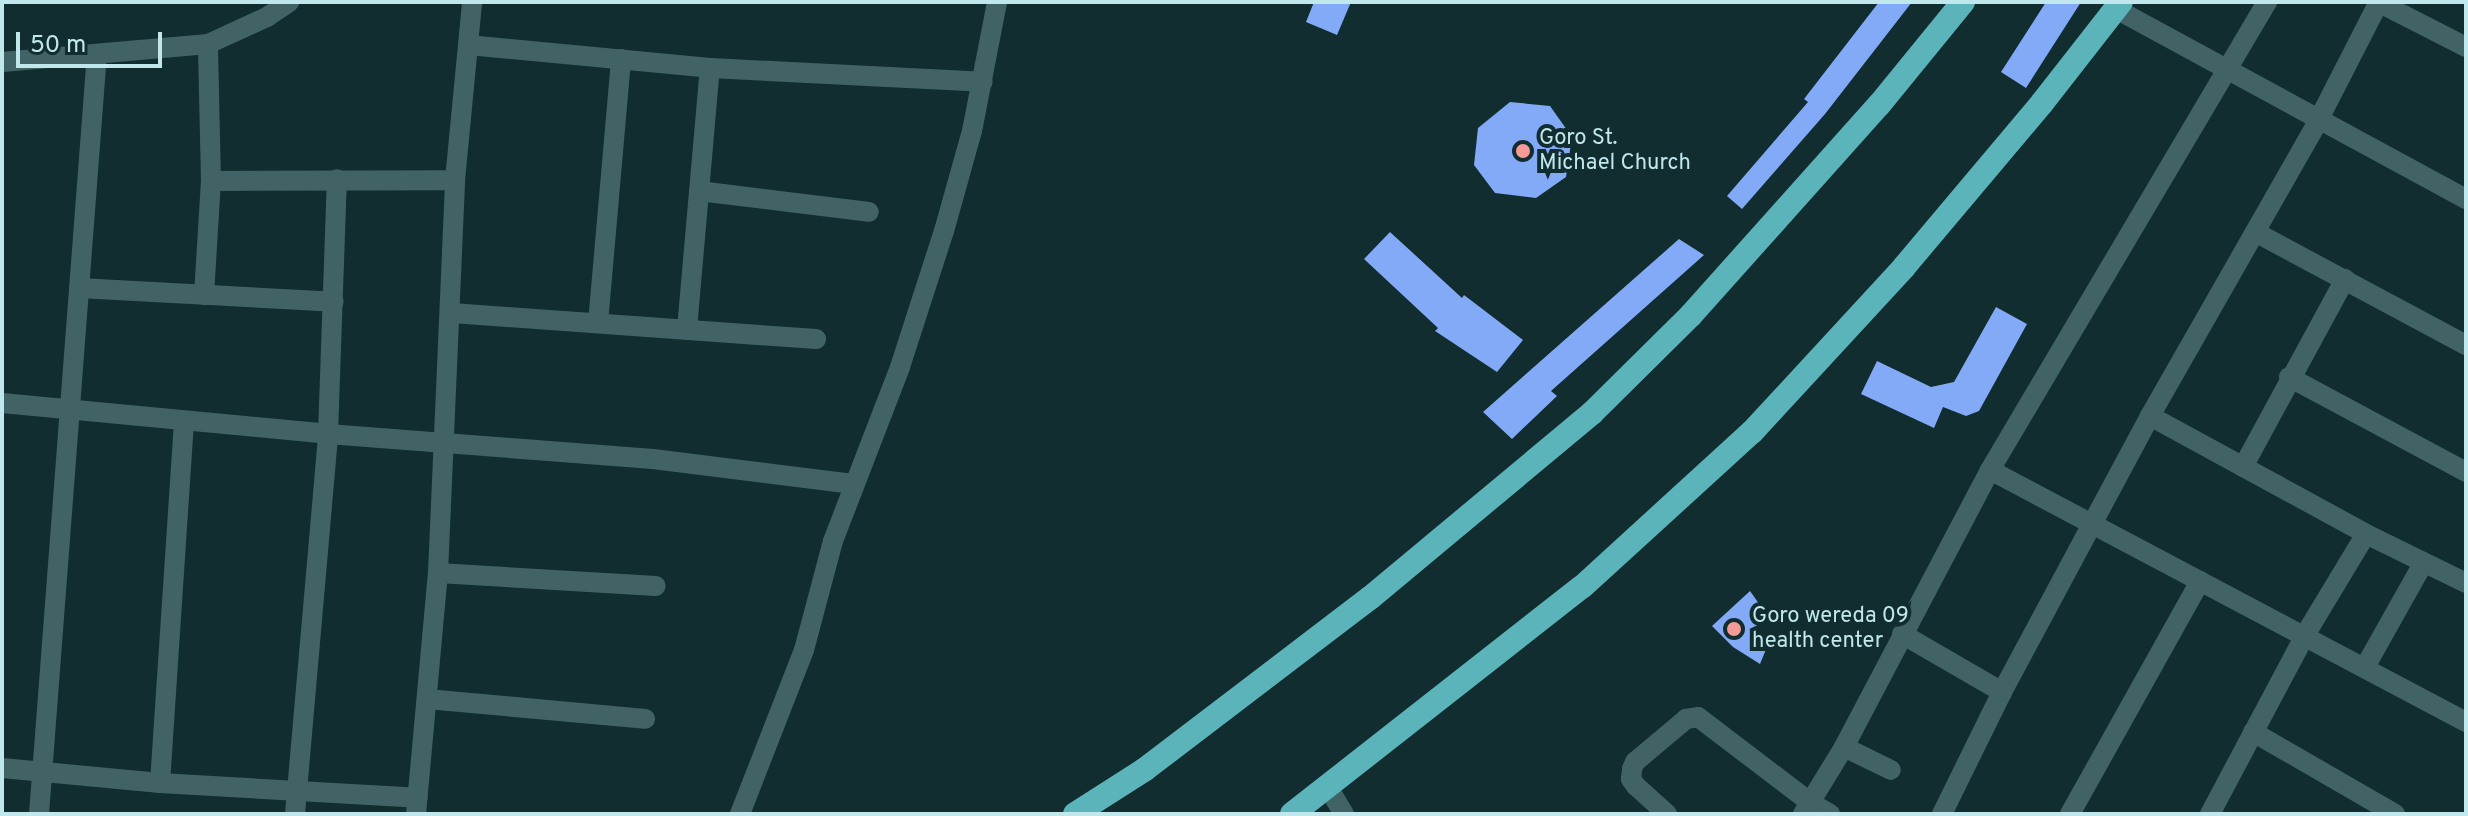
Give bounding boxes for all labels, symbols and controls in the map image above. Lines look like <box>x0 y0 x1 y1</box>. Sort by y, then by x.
scale bar <box>20 16 166 66</box>
text: 50 m <box>30 31 86 61</box>
place label: Goro St. Michael Church <box>1539 125 1691 176</box>
marker: Goro St. Michael Church <box>1514 142 1532 160</box>
place label: Goro wereda 09 health center <box>1752 603 1909 654</box>
marker: Goro wereda 09 health center <box>1723 618 1745 640</box>

